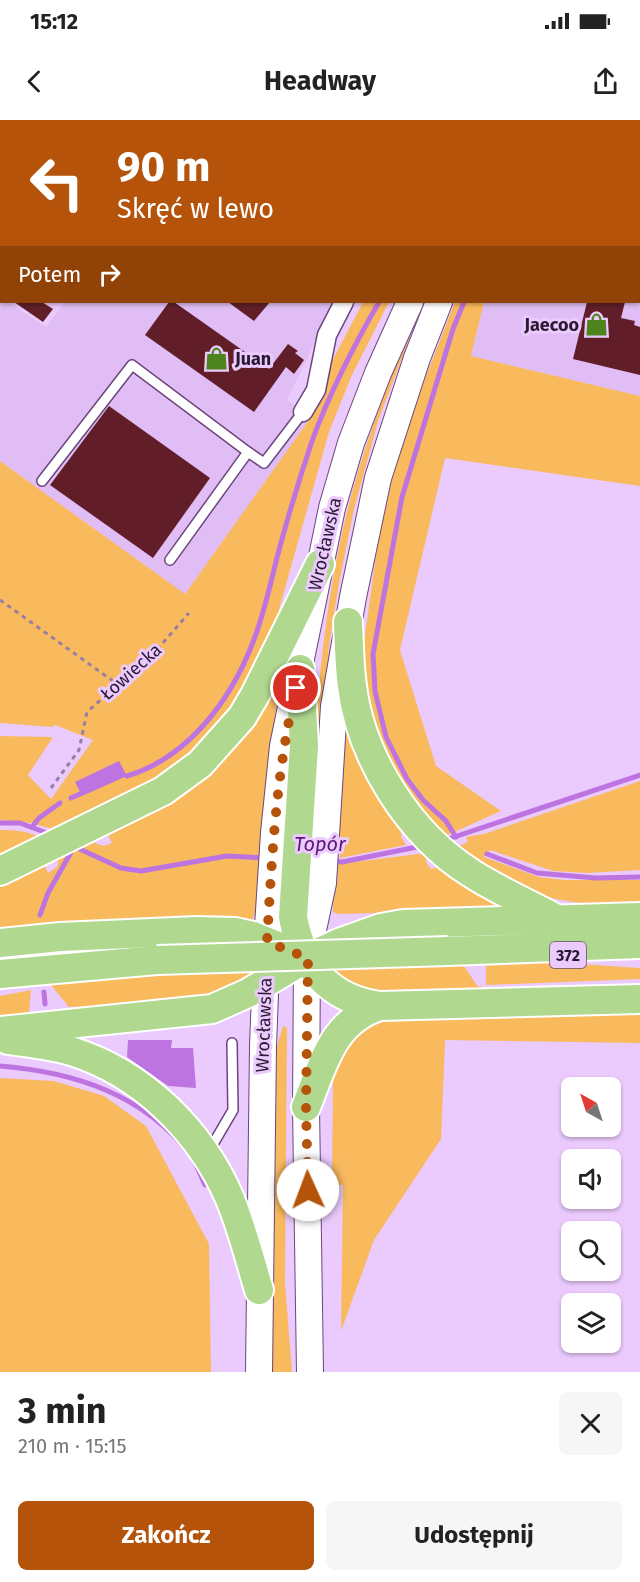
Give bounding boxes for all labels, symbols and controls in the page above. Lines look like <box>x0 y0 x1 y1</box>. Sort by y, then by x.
text: 15:12 <box>30 8 78 35</box>
icon: back <box>18 65 51 98</box>
text: Headway <box>264 65 376 97</box>
icon: share <box>589 65 622 98</box>
text: 90 m <box>117 142 211 192</box>
icon: left <box>18 144 96 222</box>
text: Skręć w lewo <box>117 193 274 225</box>
icon: right <box>93 258 126 291</box>
text: Potem <box>18 261 81 288</box>
shop icon: Jaecoo <box>584 312 610 338</box>
place label: Jaecoo <box>523 314 579 336</box>
shop icon: Juan <box>204 346 230 372</box>
place label: Juan <box>234 348 271 370</box>
street label: Wrocławska <box>304 495 346 593</box>
street label: Łowiecka <box>96 639 166 705</box>
pin <box>270 662 321 713</box>
icon: arrive <box>279 671 312 704</box>
water label: Topór <box>294 832 347 856</box>
road number: 372 <box>550 942 586 968</box>
street label: Wrocławska <box>251 977 277 1073</box>
north arrow <box>561 1077 621 1137</box>
map controls <box>561 1077 621 1353</box>
button: sound <box>561 1149 621 1209</box>
position arrow <box>276 1158 340 1222</box>
button: search <box>561 1221 621 1281</box>
button: layers <box>561 1293 621 1353</box>
text: 3 min <box>18 1389 107 1433</box>
button: close <box>559 1392 622 1455</box>
text: 210 m · 15:15 <box>18 1434 126 1458</box>
button: Zakończ <box>18 1501 314 1570</box>
button: Udostępnij <box>326 1501 622 1570</box>

